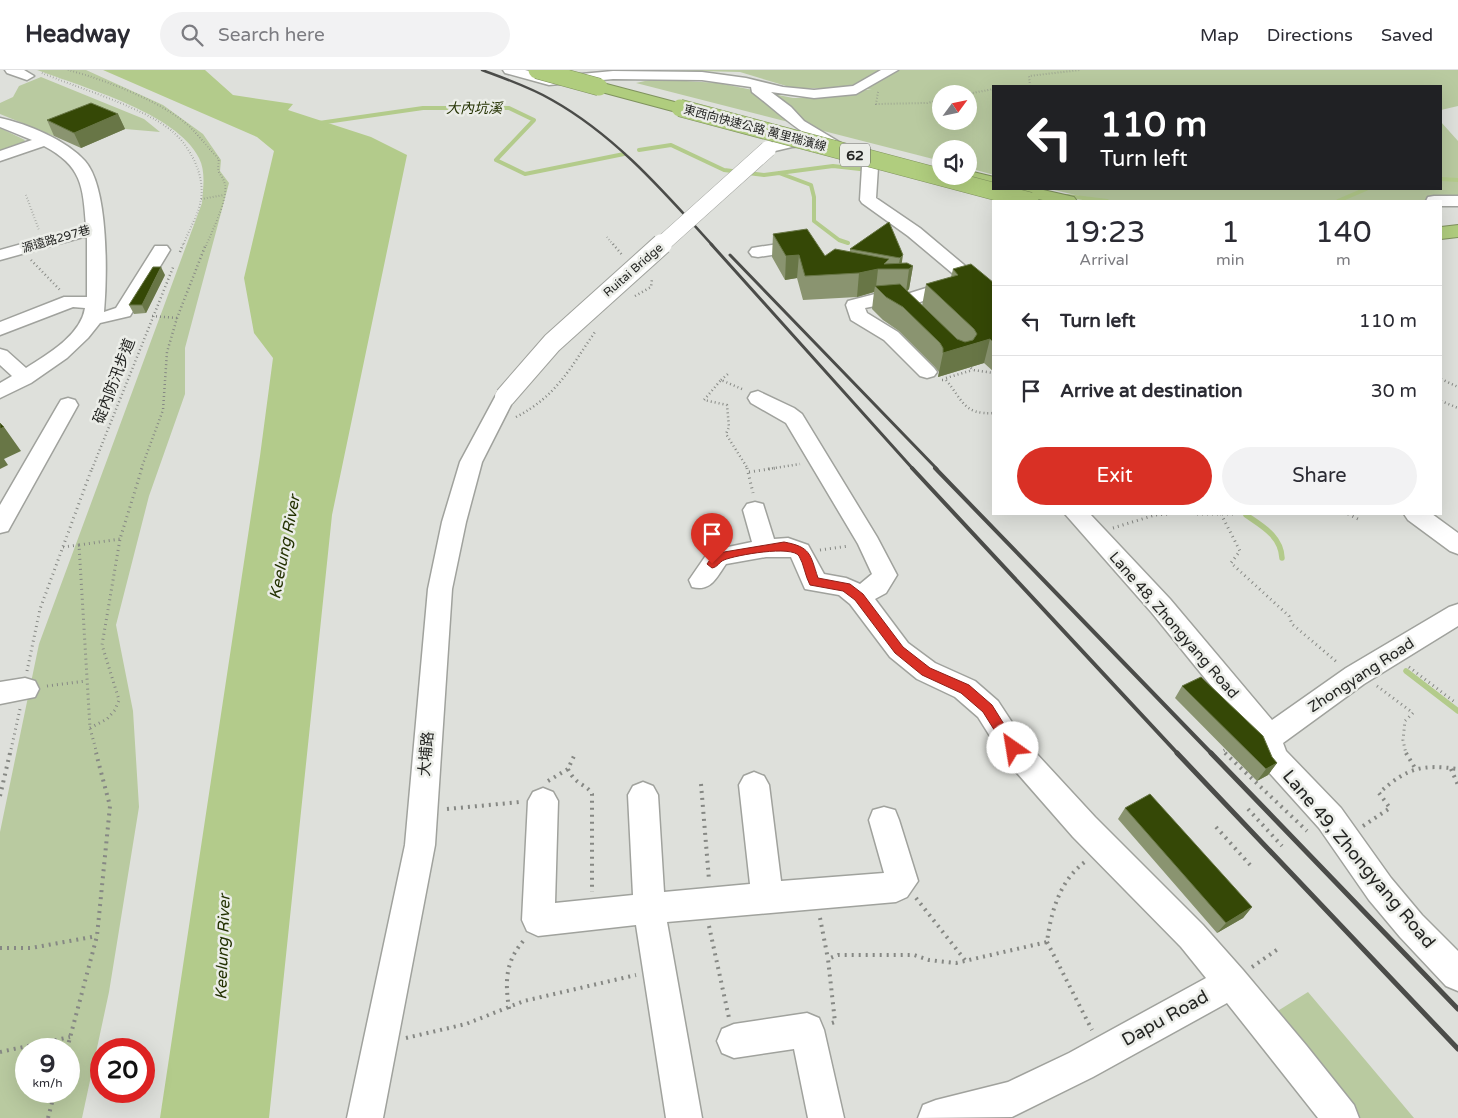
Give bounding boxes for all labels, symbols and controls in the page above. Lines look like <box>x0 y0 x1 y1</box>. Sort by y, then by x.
search box <box>160 12 510 57</box>
text: Headway <box>25 20 130 49</box>
icon: search <box>178 21 206 49</box>
text: Search here <box>218 24 325 46</box>
text: Map <box>1200 24 1239 46</box>
text: Directions <box>1267 24 1353 46</box>
text: Saved <box>1381 24 1433 46</box>
north arrow <box>932 85 978 130</box>
map controls <box>932 85 977 185</box>
water label: 大內坑溪 <box>446 100 504 117</box>
street label: 東西向快速公路 萬里瑞濱線 <box>682 102 828 154</box>
text: 110 m <box>1100 104 1207 146</box>
icon: left <box>1017 105 1082 170</box>
button: sound <box>932 140 977 185</box>
road number: 62 <box>840 144 870 166</box>
text: Turn left <box>1100 146 1188 172</box>
text: 19:23 <box>1062 214 1146 251</box>
text: 1 <box>1221 214 1240 251</box>
text: 140 <box>1315 214 1372 251</box>
street label: 源遠路297巷 <box>20 223 92 255</box>
street label: Ruitai Bridge <box>600 240 666 300</box>
text: Arrival <box>1079 250 1129 270</box>
text: min <box>1216 250 1245 270</box>
text: m <box>1336 250 1351 270</box>
icon: left <box>1017 307 1045 335</box>
text: Turn left <box>1060 310 1136 332</box>
text: 110 m <box>1359 310 1417 332</box>
street label: 碇內防汛步道 <box>89 336 139 426</box>
icon: arrive <box>1017 377 1045 405</box>
text: Arrive at destination <box>1060 380 1243 402</box>
text: 30 m <box>1371 380 1417 402</box>
button: Exit <box>1017 447 1212 505</box>
button: Share <box>1222 447 1417 505</box>
water label: Keelung River <box>265 492 305 601</box>
pin <box>691 513 733 564</box>
icon: arrive <box>698 520 726 548</box>
street label: Lane 48, Zhongyang Road <box>1105 548 1243 702</box>
street label: Zhongyang Road <box>1305 634 1417 716</box>
position arrow <box>986 721 1038 773</box>
street label: 大埔路 <box>415 731 437 777</box>
street label: Lane 49, Zhongyang Road <box>1278 765 1440 953</box>
water label: Keelung River <box>211 892 235 1000</box>
street label: Dapu Road <box>1118 985 1212 1051</box>
speed limit sign: 20 <box>90 1038 155 1103</box>
text: 9 <box>40 1049 55 1079</box>
text: km/h <box>32 1076 63 1090</box>

